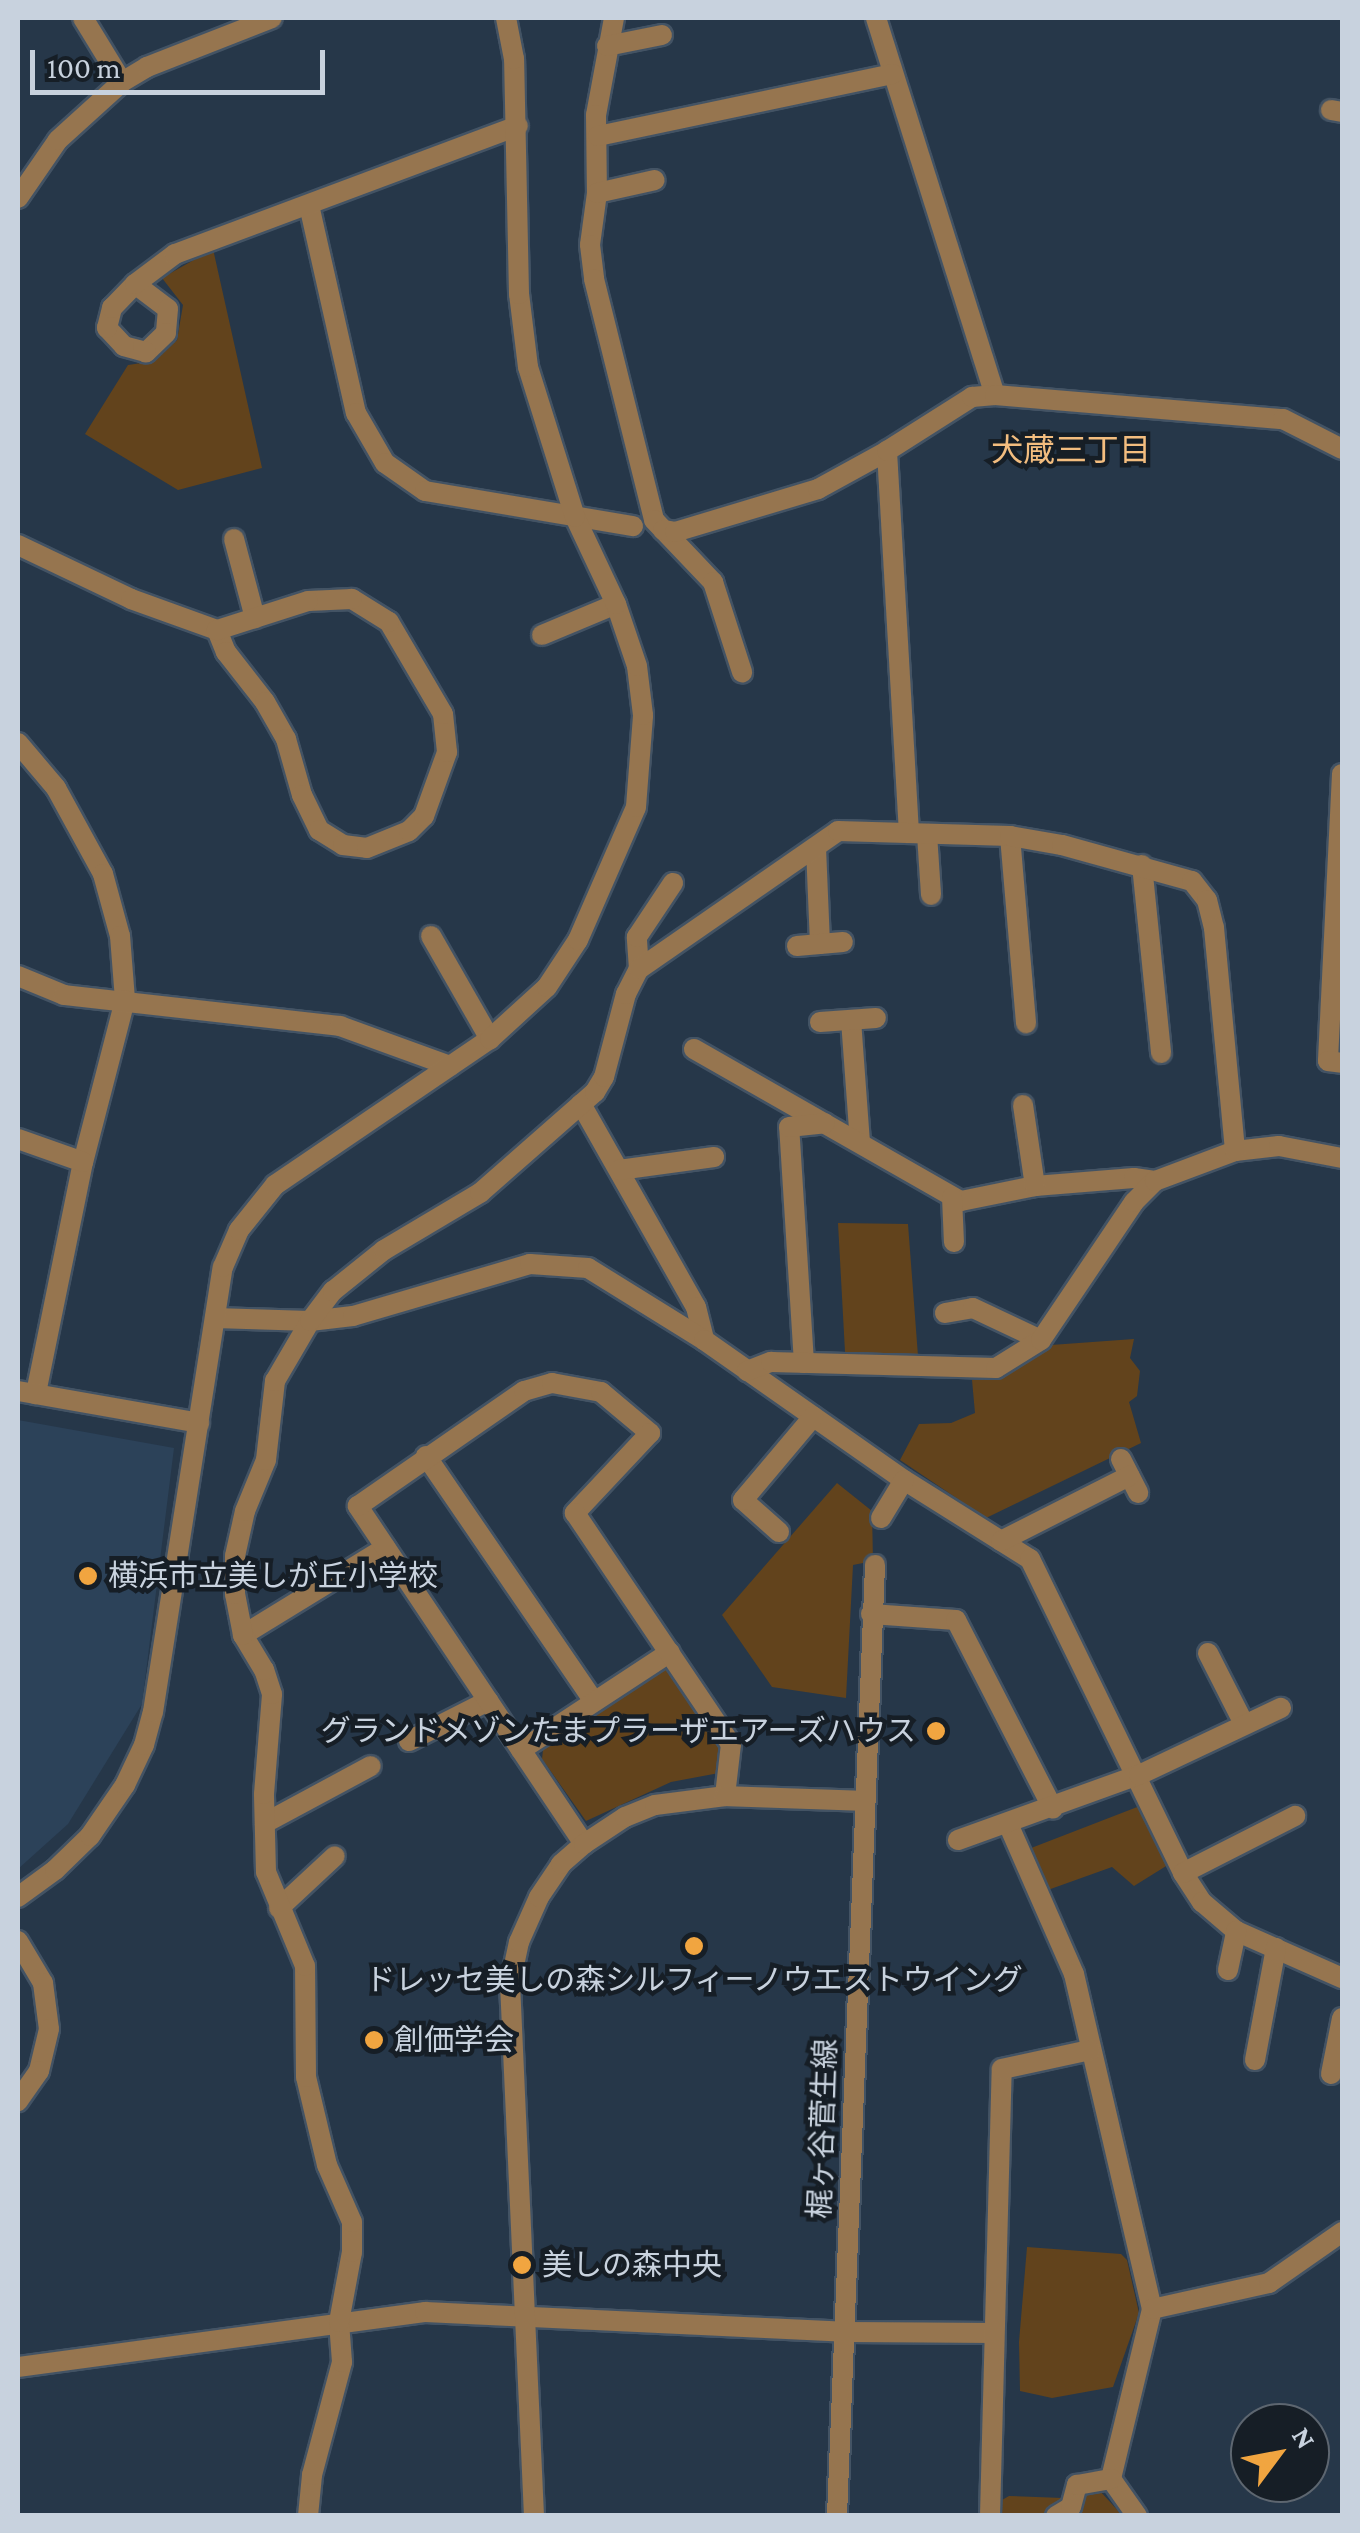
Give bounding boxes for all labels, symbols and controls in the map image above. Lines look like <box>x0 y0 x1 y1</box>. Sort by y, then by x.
scale bar <box>35 30 330 92</box>
text: 100 m <box>47 51 121 84</box>
district label: 犬蔵三丁目 <box>991 431 1151 469</box>
place label: 横浜市立美しが丘小学校 <box>108 1558 438 1594</box>
marker: 横浜市立美しが丘小学校 <box>77 1565 99 1587</box>
place label: グランドメゾンたまプラーザエアーズハウス <box>318 1713 916 1749</box>
marker: グランドメゾンたまプラーザエアーズハウス <box>925 1720 947 1742</box>
marker: ドレッセ美しの森シルフィーノウエストウイング <box>683 1935 705 1957</box>
place label: ドレッセ美しの森シルフィーノウエストウイング <box>364 1962 1024 1998</box>
place label: 創価学会 <box>394 2022 514 2058</box>
marker: 創価学会 <box>363 2029 385 2051</box>
street label: 梶ヶ谷菅生線 <box>802 2038 844 2220</box>
place label: 美しの森中央 <box>542 2247 722 2283</box>
marker: 美しの森中央 <box>511 2254 533 2276</box>
north arrow <box>1230 2403 1330 2503</box>
text: N <box>1286 2422 1322 2454</box>

